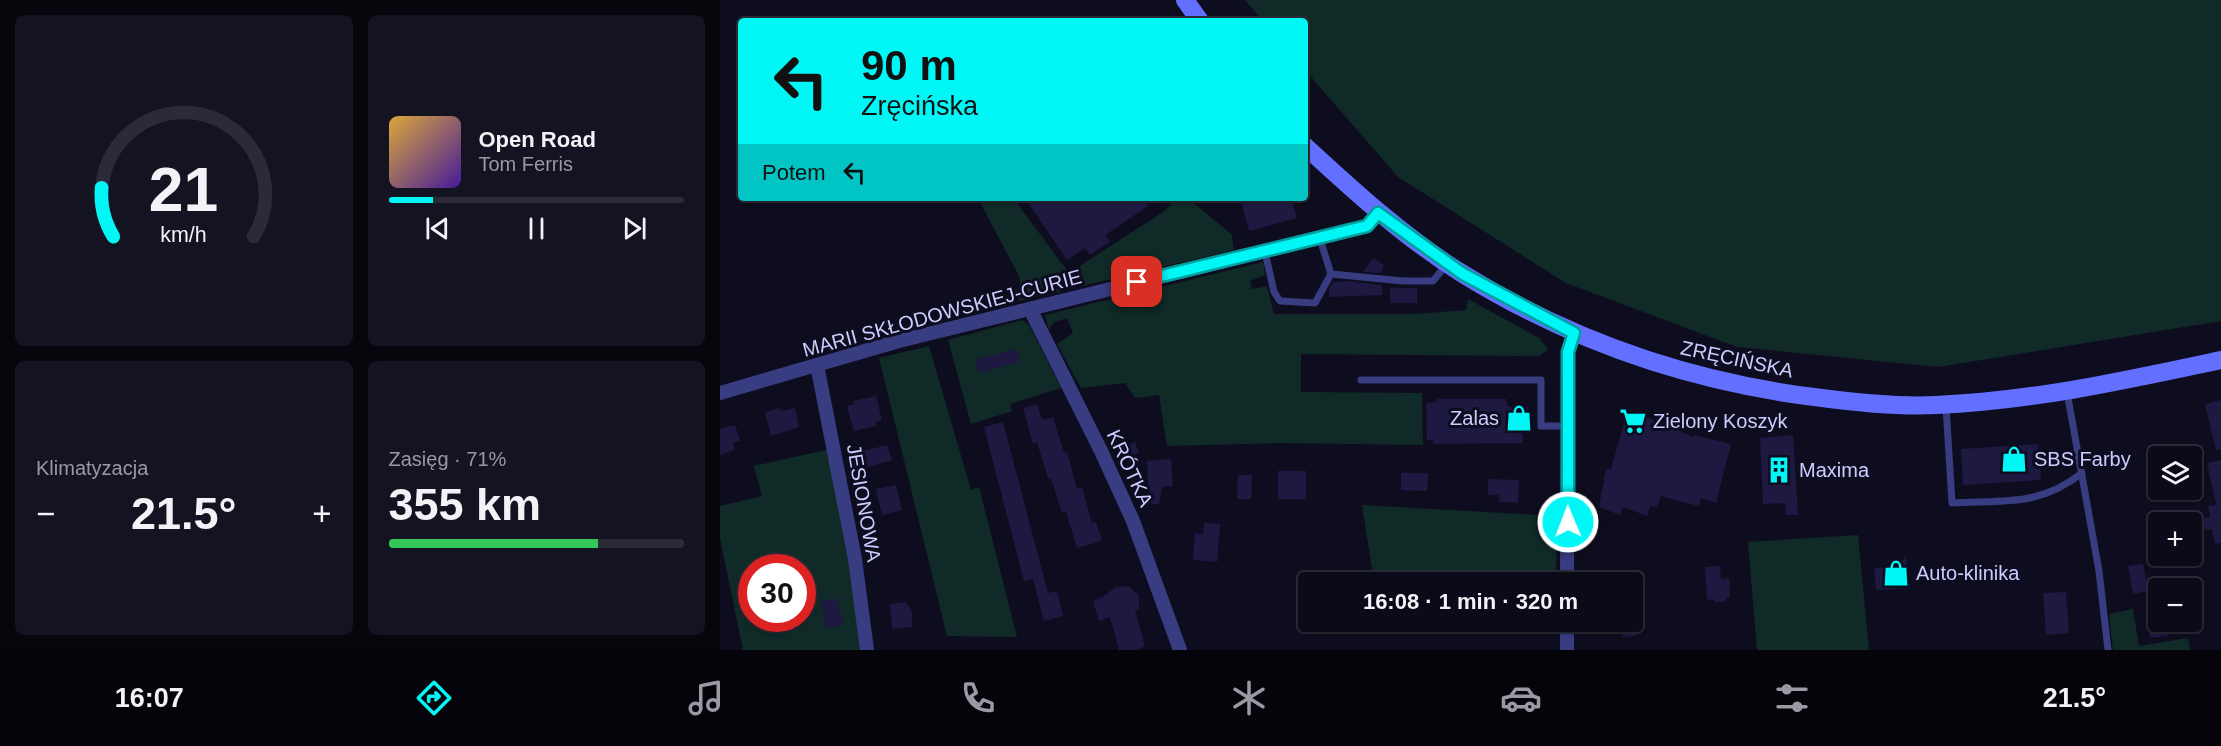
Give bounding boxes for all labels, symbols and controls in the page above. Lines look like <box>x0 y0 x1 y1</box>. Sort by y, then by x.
icon: left <box>762 42 840 120</box>
text: 90 m <box>861 42 957 89</box>
text: Zręcińska <box>861 91 978 121</box>
text: Open Road <box>479 127 596 152</box>
text: Tom Ferris <box>479 153 573 175</box>
text: 21 <box>149 156 218 225</box>
icon: left <box>838 156 871 189</box>
text: Potem <box>762 160 826 185</box>
icon: previous <box>421 212 454 245</box>
icon: pause <box>520 212 553 245</box>
icon: next <box>618 212 651 245</box>
text: km/h <box>161 224 207 248</box>
pin <box>1111 256 1162 307</box>
street label: MARII SKŁODOWSKIEJ-CURIE <box>800 265 1084 361</box>
icon: arrive <box>1120 265 1153 298</box>
street label: ZRĘCIŃSKA <box>1679 336 1796 382</box>
shop icon: Zalas <box>1504 403 1534 433</box>
supermarket icon: Zielony Koszyk <box>1618 406 1648 436</box>
place label: Zalas <box>1450 407 1499 429</box>
place label: Zielony Koszyk <box>1653 410 1788 432</box>
street label: KRÓTKA <box>1103 426 1158 511</box>
street label: JESIONOWA <box>843 442 885 564</box>
shop icon: SBS Farby <box>1999 444 2029 474</box>
map controls <box>2148 446 2202 632</box>
button: layers <box>2148 446 2202 500</box>
text: Zasięg · 71% <box>389 448 506 470</box>
place label: SBS Farby <box>2034 448 2131 470</box>
building icon: Maxima <box>1764 455 1794 485</box>
text: Klimatyzacja <box>36 457 148 479</box>
place label: Maxima <box>1799 459 1870 481</box>
text: 355 km <box>389 479 541 530</box>
text: 21.5° <box>131 488 237 539</box>
position arrow <box>1536 490 1600 554</box>
text: − <box>36 495 55 532</box>
text: + <box>312 495 332 532</box>
button: + <box>2148 512 2202 566</box>
speed limit sign: 30 <box>738 554 816 632</box>
shop icon: Auto-klinika <box>1881 558 1911 588</box>
place label: Auto-klinika <box>1916 562 2020 584</box>
button: − <box>2148 578 2202 632</box>
text: 16:08 · 1 min · 320 m <box>1363 589 1578 614</box>
icon: directions <box>413 677 455 719</box>
icon: music <box>685 677 727 719</box>
icon: phone <box>957 677 999 719</box>
icon: climate <box>1228 677 1270 719</box>
icon: car <box>1500 677 1542 719</box>
icon: filters <box>1771 677 1813 719</box>
text: 16:07 <box>115 683 184 713</box>
text: 21.5° <box>2043 683 2106 713</box>

